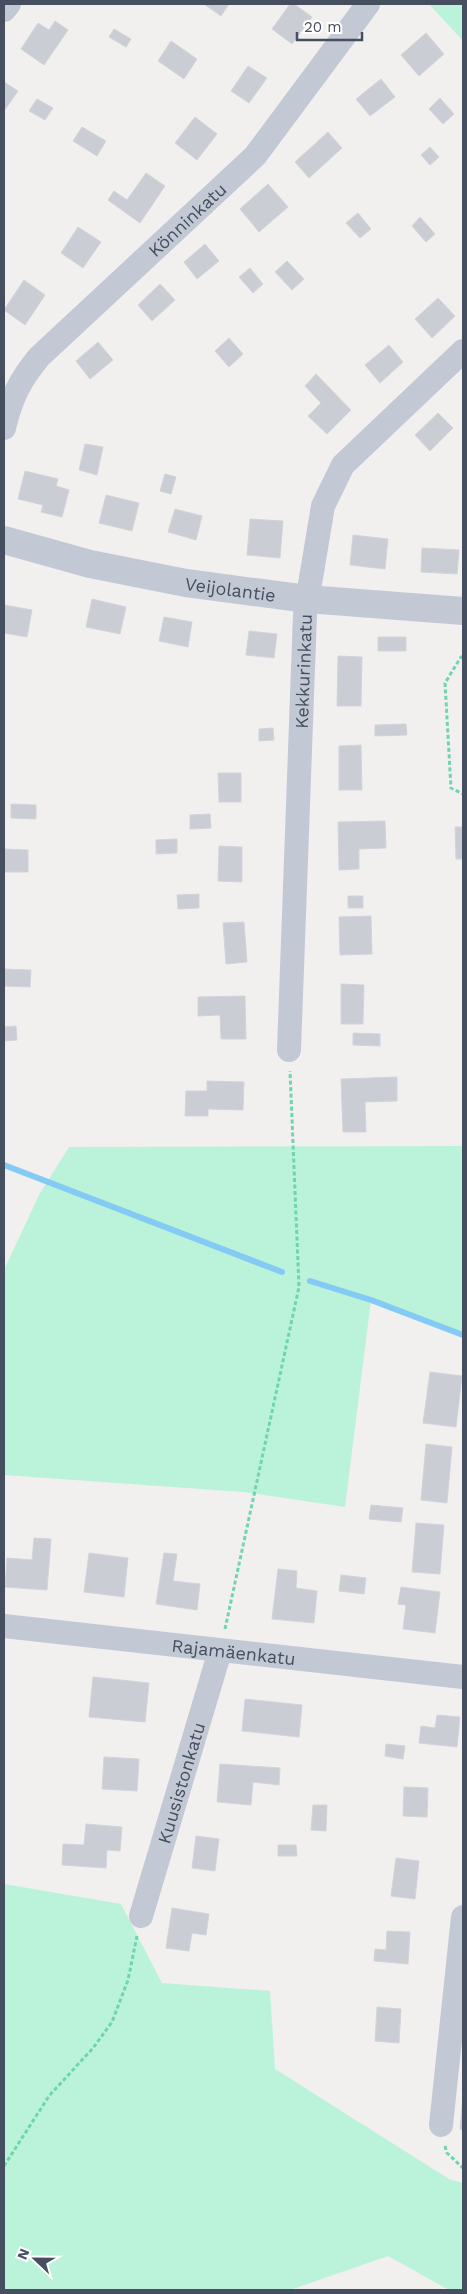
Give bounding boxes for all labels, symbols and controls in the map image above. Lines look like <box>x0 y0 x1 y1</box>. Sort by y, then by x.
scale bar <box>297 10 362 42</box>
text: 20 m <box>304 18 342 36</box>
street label: Könninkatu <box>144 178 230 261</box>
street label: Veijolantie <box>184 572 277 605</box>
street label: Kekkurinkatu <box>290 613 315 729</box>
street label: Rajamäenkatu <box>171 1634 297 1669</box>
street label: Kuusistonkatu <box>153 1720 209 1846</box>
north arrow <box>10 2234 60 2284</box>
text: N <box>14 2246 32 2262</box>

